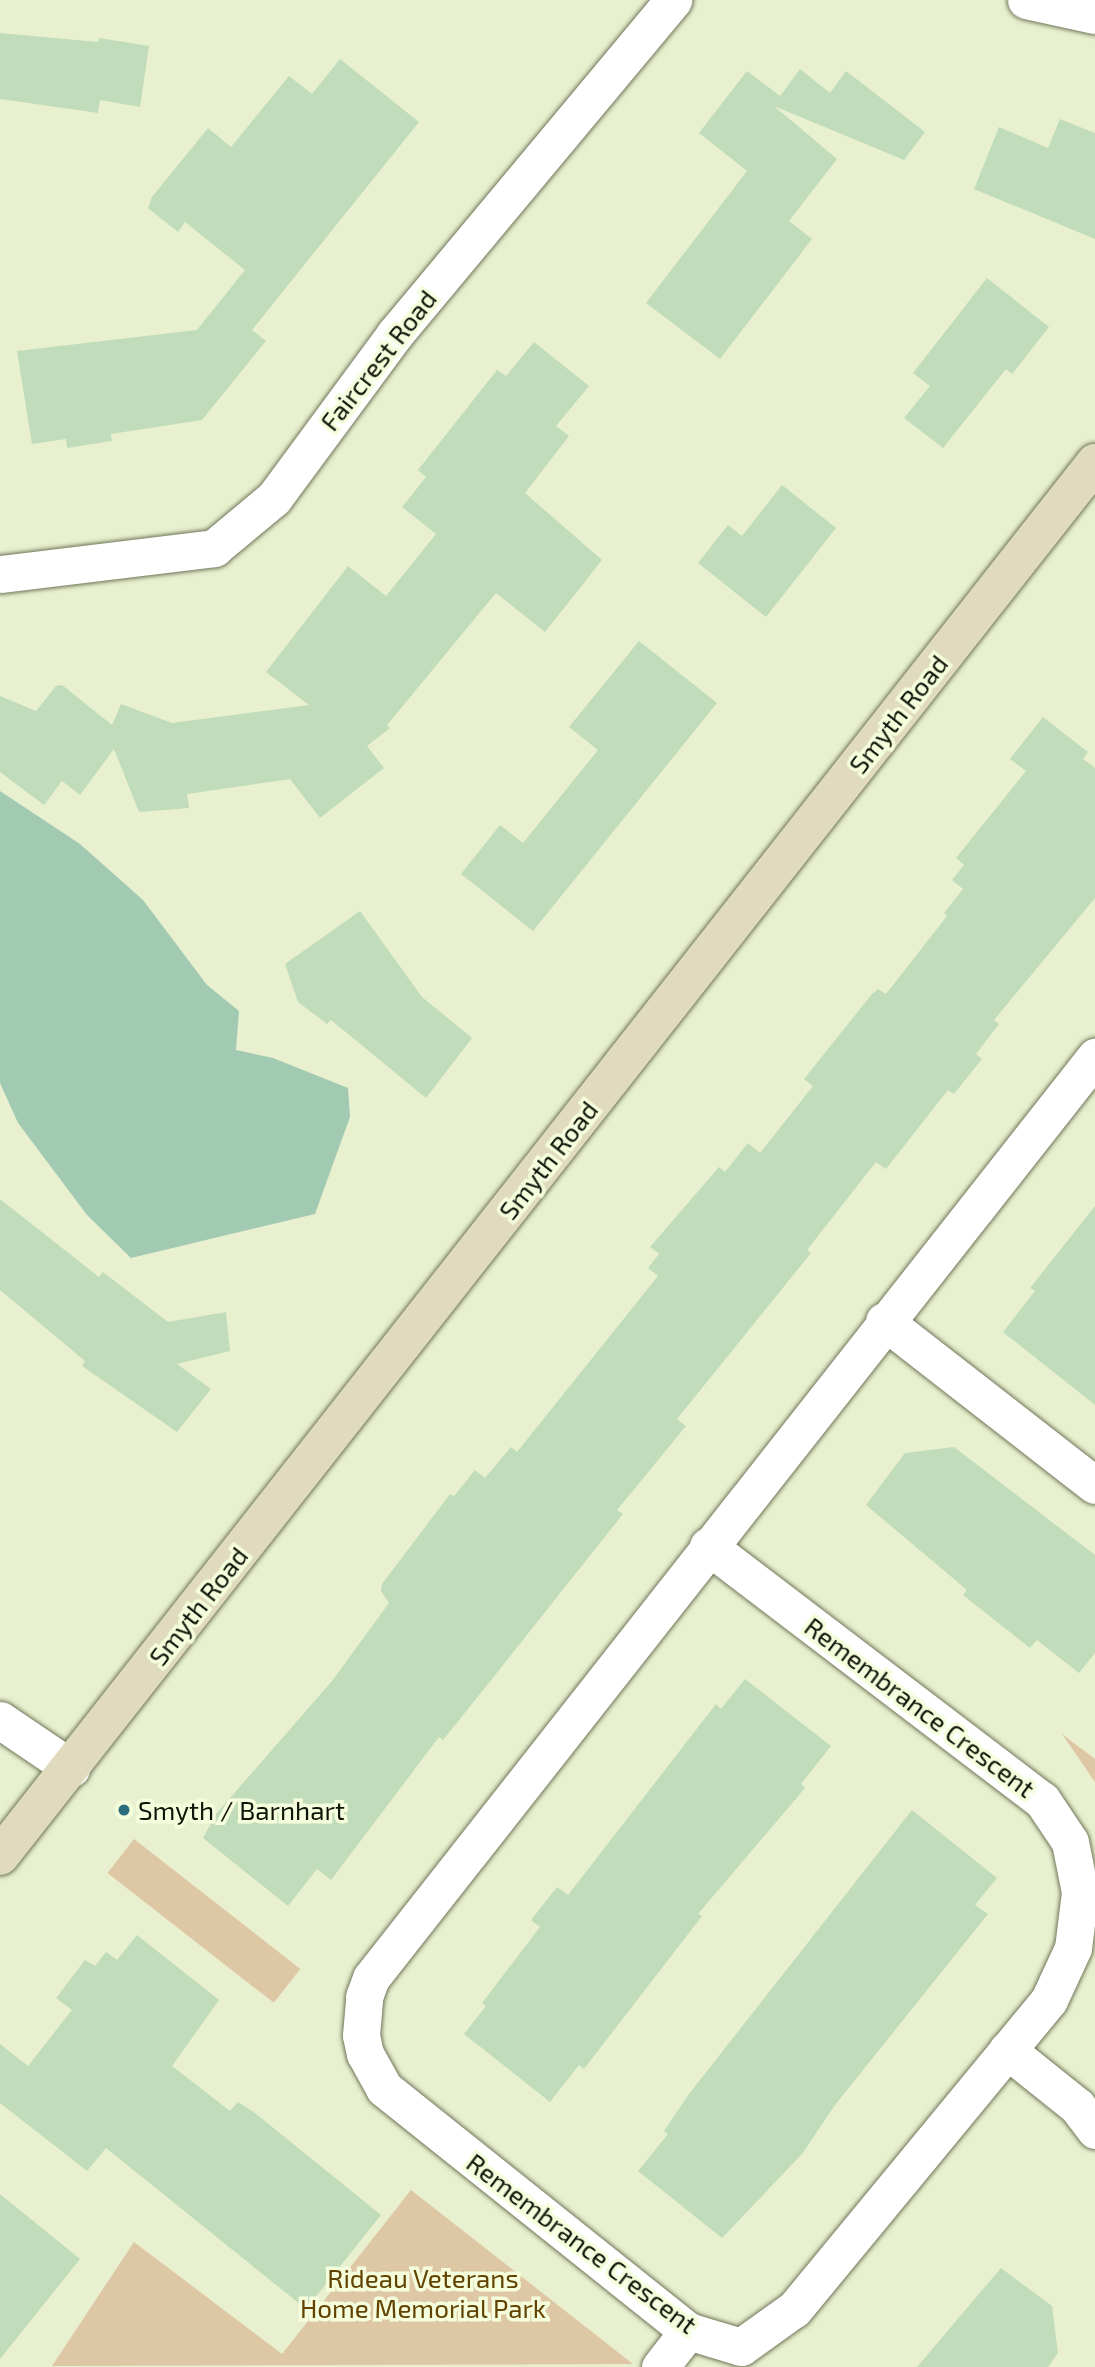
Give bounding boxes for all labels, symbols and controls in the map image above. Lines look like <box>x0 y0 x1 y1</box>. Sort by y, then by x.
street label: Faircrest Road <box>313 284 443 436</box>
street label: Smyth Road <box>842 649 954 779</box>
street label: Smyth Road <box>492 1095 604 1225</box>
street label: Smyth Road <box>142 1541 254 1671</box>
street label: Remembrance Crescent <box>799 1610 1041 1804</box>
place label: Smyth / Barnhart <box>138 1794 345 1826</box>
marker: Smyth / Barnhart <box>116 1802 132 1818</box>
street label: Remembrance Crescent <box>461 2146 703 2340</box>
park label: Rideau Veterans Home Memorial Park <box>300 2262 546 2324</box>

